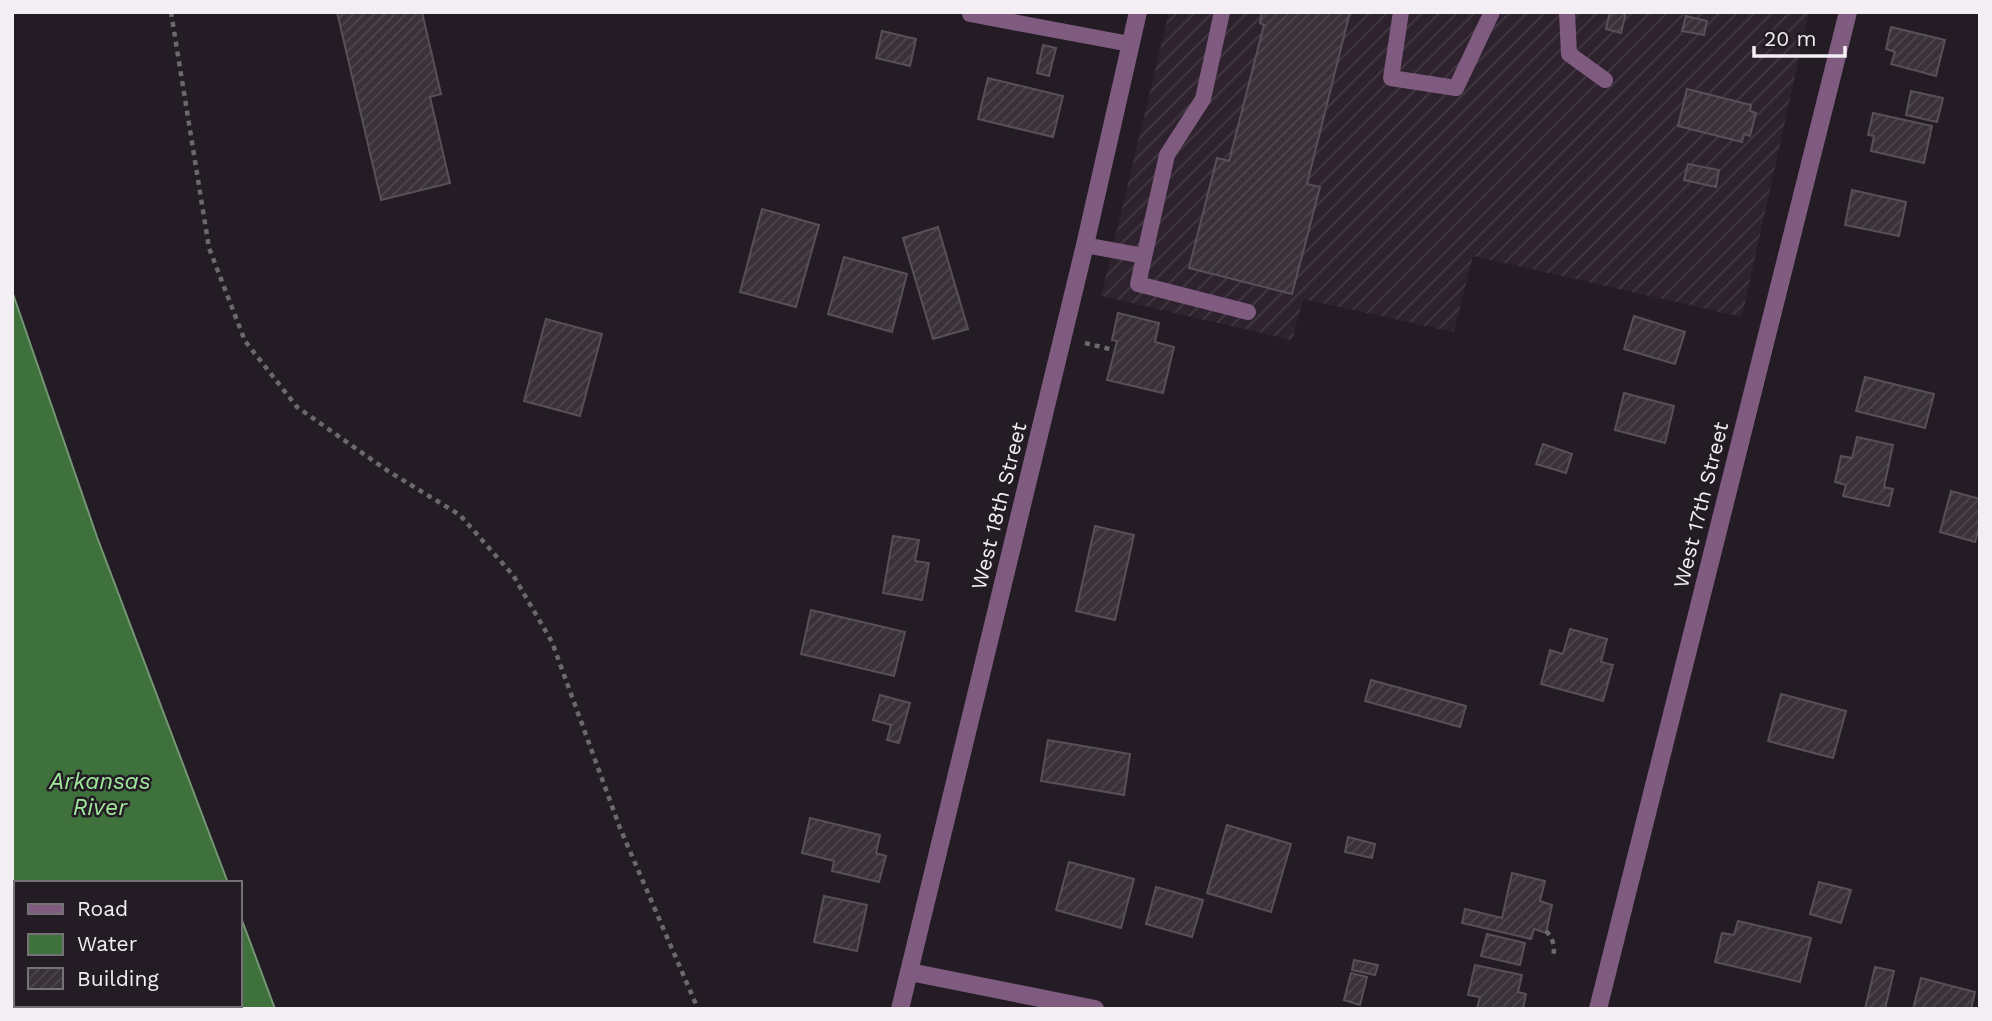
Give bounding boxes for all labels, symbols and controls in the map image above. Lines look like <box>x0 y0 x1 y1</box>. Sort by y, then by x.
scale bar <box>1754 14 1845 58</box>
text: 20 m <box>1764 26 1816 51</box>
street label: West 18th Street <box>966 419 1031 592</box>
street label: West 17th Street <box>1668 419 1733 591</box>
water label: Arkansas River <box>48 768 151 821</box>
legend <box>14 881 242 1007</box>
text: Road <box>77 896 128 921</box>
text: Water <box>77 931 138 956</box>
text: Building <box>77 966 159 991</box>

